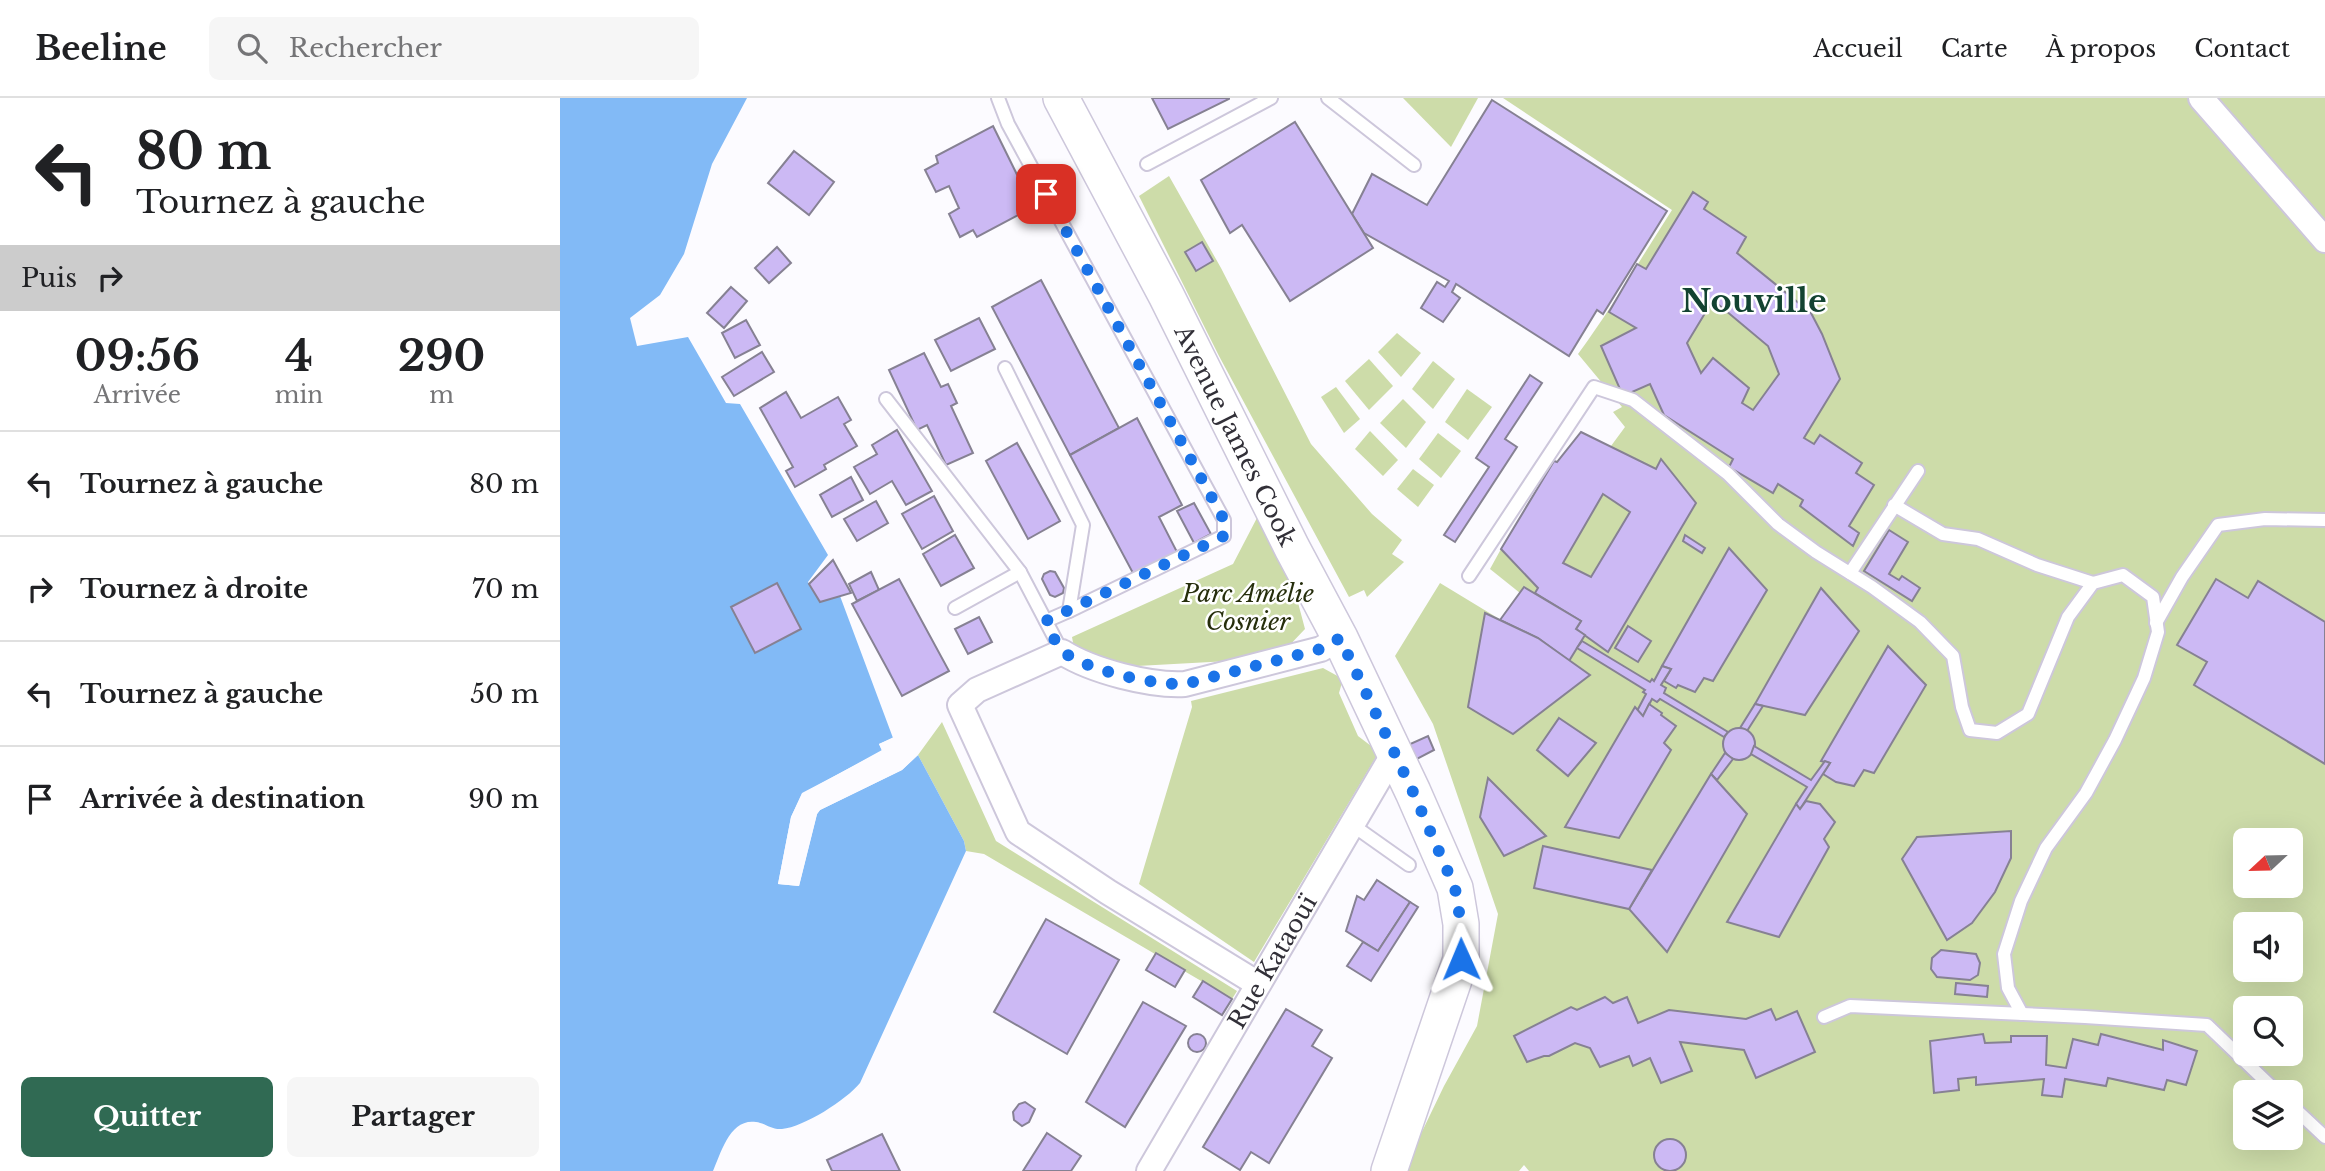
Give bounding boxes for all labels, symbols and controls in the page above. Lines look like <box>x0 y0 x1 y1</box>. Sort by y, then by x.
search box <box>209 17 699 80</box>
text: Beeline <box>35 28 167 69</box>
icon: search <box>233 29 271 67</box>
text: Rechercher <box>289 32 442 64</box>
text: Accueil <box>1813 34 1903 63</box>
text: Carte <box>1941 34 2008 63</box>
text: À propos <box>2046 34 2156 63</box>
text: Contact <box>2194 34 2290 63</box>
text: 80 m <box>136 121 271 182</box>
icon: left <box>21 126 112 217</box>
pin <box>1016 164 1076 224</box>
icon: arrive <box>1027 175 1065 213</box>
text: Tournez à gauche <box>136 182 426 222</box>
icon: right <box>91 259 129 297</box>
text: Puis <box>21 262 77 294</box>
district label: Nouville <box>1681 281 1827 321</box>
street label: Avenue James Cook <box>1168 319 1303 551</box>
text: 09:56 <box>75 330 200 382</box>
text: 4 <box>285 330 313 382</box>
text: 290 <box>398 330 485 382</box>
text: Arrivée <box>94 381 181 409</box>
text: min <box>275 381 323 409</box>
text: m <box>429 381 454 409</box>
icon: left <box>21 465 59 503</box>
text: Tournez à gauche <box>80 468 323 500</box>
text: 80 m <box>469 468 539 500</box>
icon: right <box>21 570 59 608</box>
text: Tournez à droite <box>80 573 308 605</box>
text: 70 m <box>472 573 539 605</box>
park label: Parc Amélie Cosnier <box>1181 579 1314 636</box>
icon: left <box>21 675 59 713</box>
text: Tournez à gauche <box>80 678 323 710</box>
text: 50 m <box>470 678 539 710</box>
icon: arrive <box>21 780 59 818</box>
text: Arrivée à destination <box>80 783 365 815</box>
text: 90 m <box>468 783 539 815</box>
north arrow <box>2233 828 2303 898</box>
map controls <box>2233 828 2303 1150</box>
street label: Rue Kataouï <box>1221 889 1322 1033</box>
button: sound <box>2233 912 2303 982</box>
position arrow <box>1424 922 1498 996</box>
button: search <box>2233 996 2303 1066</box>
button: Quitter <box>21 1077 273 1157</box>
button: Partager <box>287 1077 539 1157</box>
button: layers <box>2233 1080 2303 1150</box>

